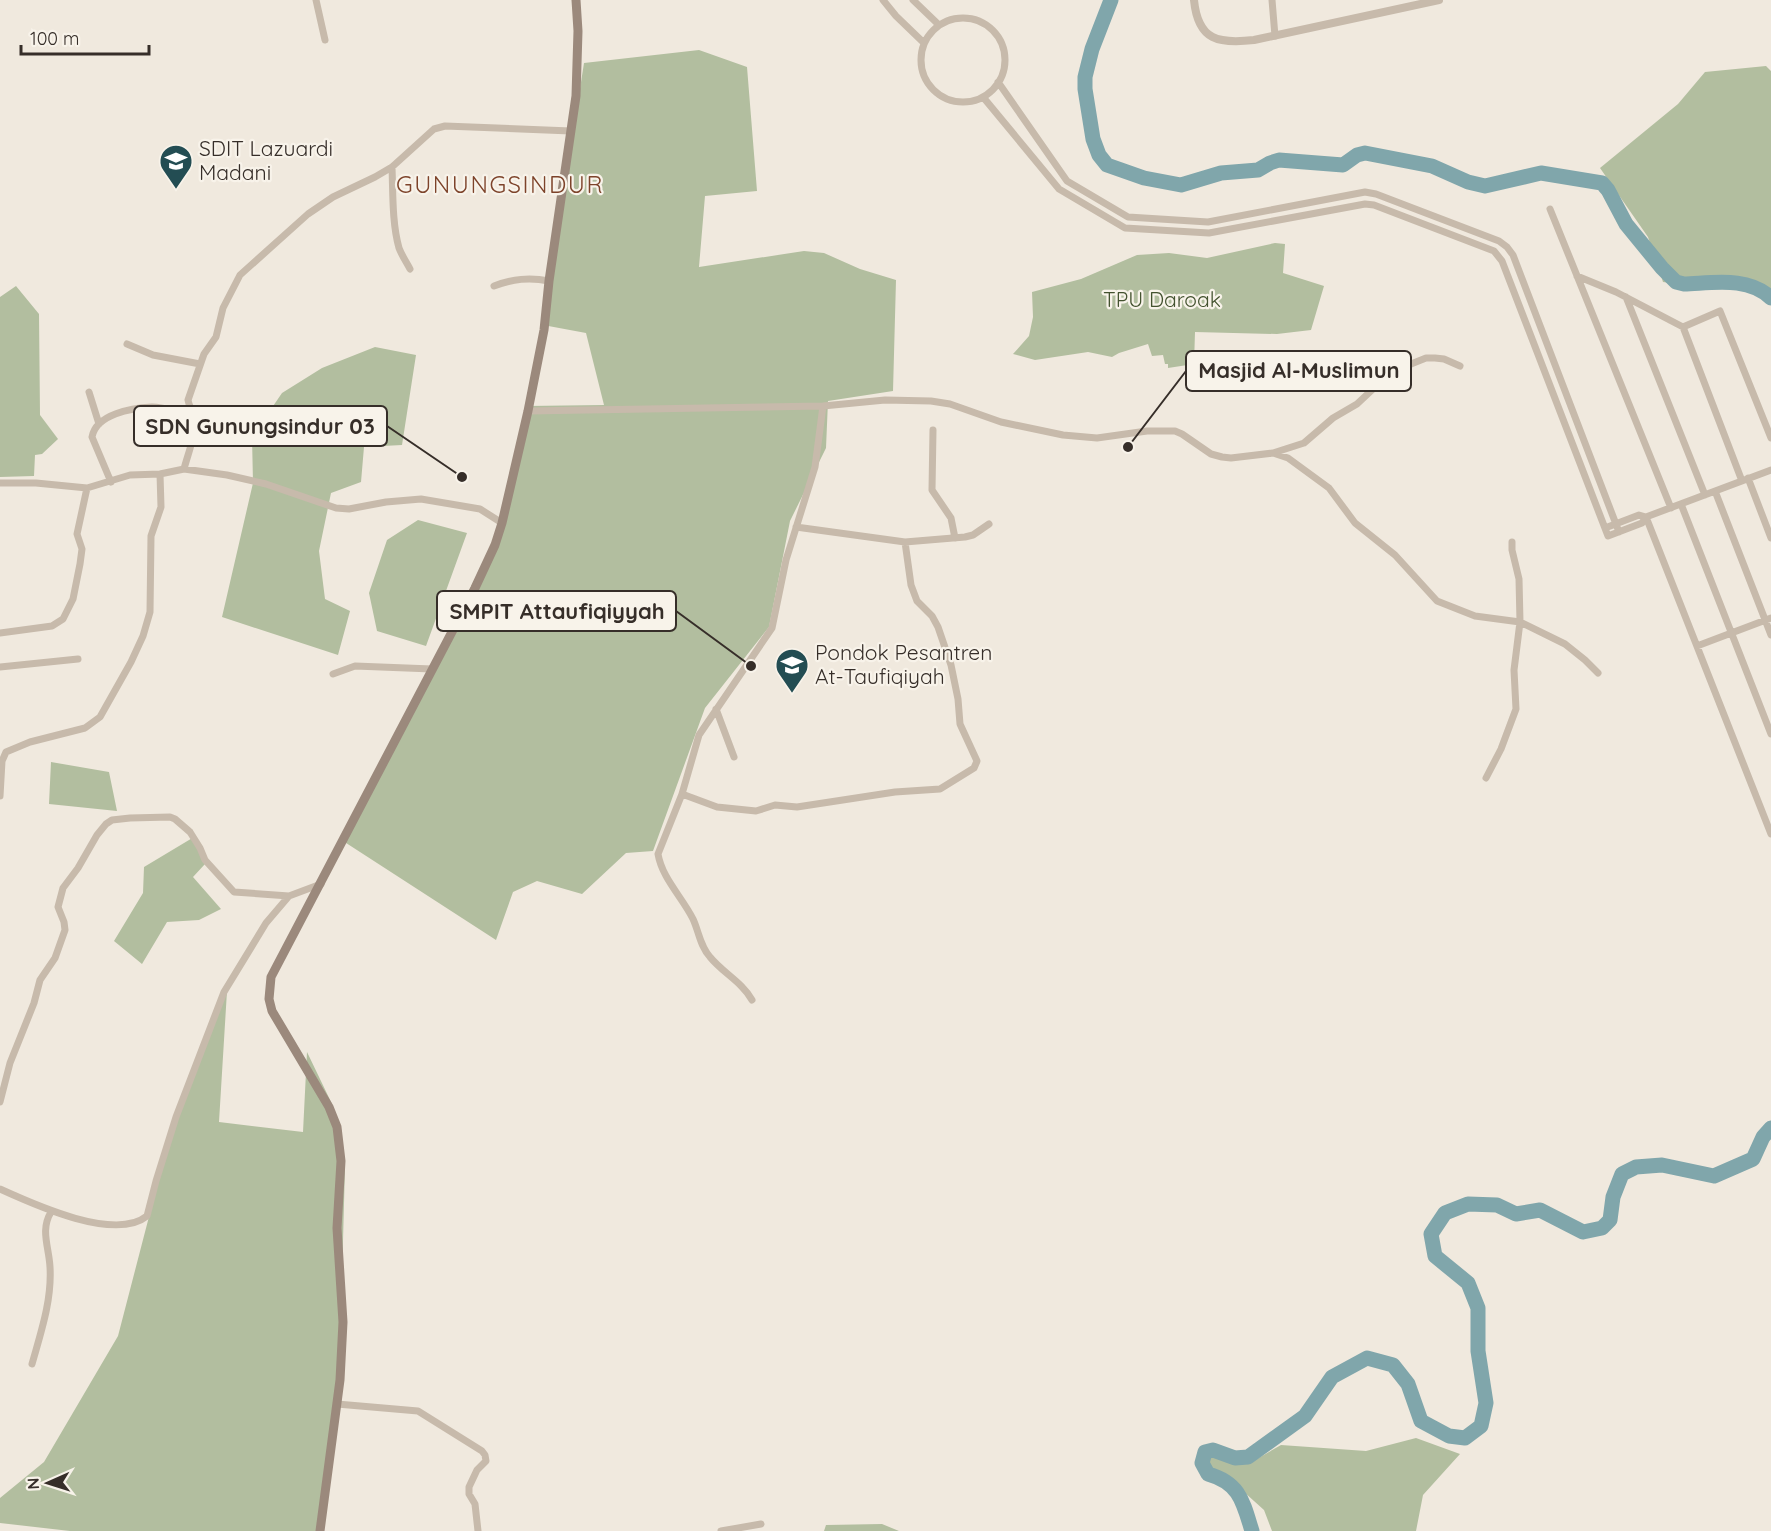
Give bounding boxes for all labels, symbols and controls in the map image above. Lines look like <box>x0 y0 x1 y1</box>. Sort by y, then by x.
scale bar <box>21 18 148 56</box>
text: 100 m <box>30 27 79 50</box>
place label: SDIT Lazuardi Madani <box>199 135 333 185</box>
school or university icon: SDIT Lazuardi Madani <box>158 143 194 190</box>
district label: GUNUNGSINDUR <box>396 169 604 199</box>
park label: TPU Daroak <box>1103 286 1221 312</box>
callout: Masjid Al-Muslimun <box>1186 351 1411 391</box>
text: Masjid Al-Muslimun <box>1198 356 1400 384</box>
callout: SDN Gunungsindur 03 <box>134 406 387 446</box>
text: SDN Gunungsindur 03 <box>145 412 375 440</box>
callout: SMPIT Attaufiqiyyah <box>437 591 676 631</box>
text: SMPIT Attaufiqiyyah <box>449 597 665 625</box>
place label: Pondok Pesantren At-Taufiqiyah <box>815 639 992 689</box>
school or university icon: Pondok Pesantren At-Taufiqiyah <box>774 647 810 694</box>
north arrow <box>18 1453 78 1513</box>
text: N <box>23 1477 43 1490</box>

